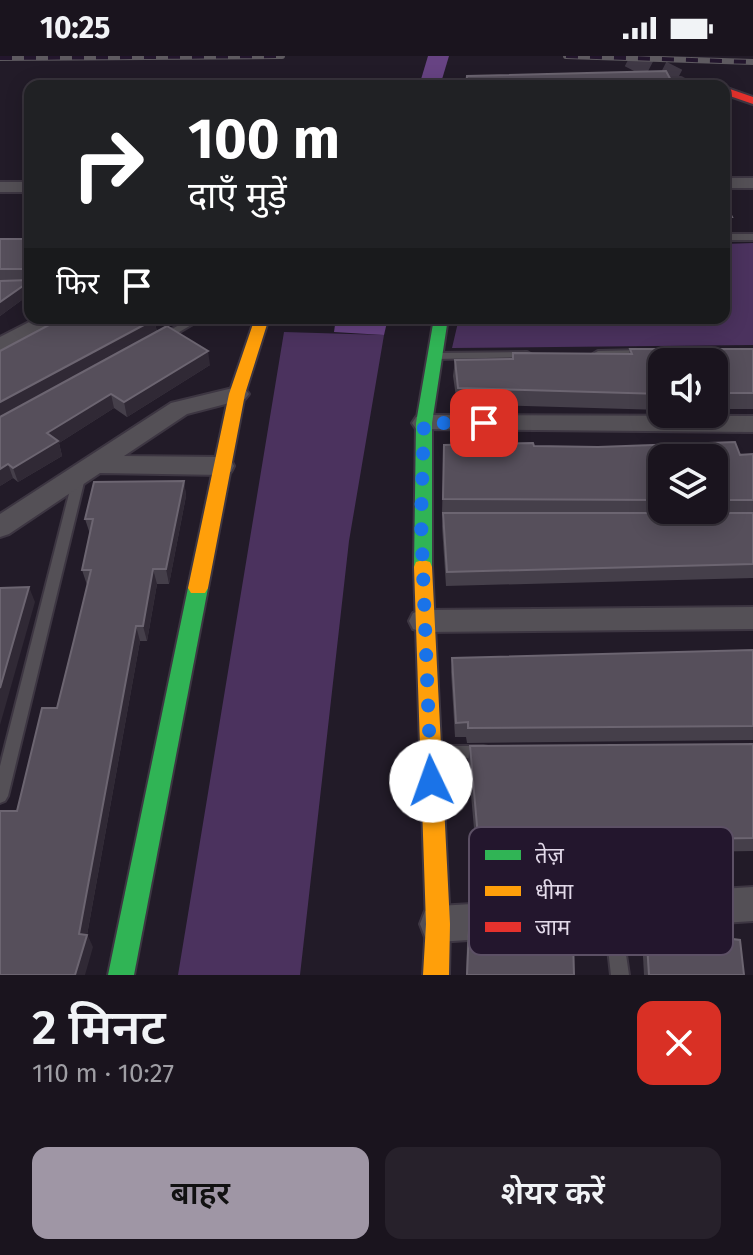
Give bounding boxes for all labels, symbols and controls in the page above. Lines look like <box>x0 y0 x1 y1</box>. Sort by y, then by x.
text: 10:25 <box>40 10 110 46</box>
text: 100 m <box>188 106 340 173</box>
icon: right <box>56 112 160 216</box>
text: दाएँ मुड़ें <box>188 174 287 218</box>
icon: arrive <box>115 264 159 308</box>
text: फिर <box>56 266 99 302</box>
map controls <box>648 348 728 524</box>
button: sound <box>648 348 728 428</box>
pin <box>450 389 518 457</box>
icon: arrive <box>462 401 506 445</box>
button: layers <box>648 444 728 524</box>
position arrow <box>389 739 473 823</box>
legend <box>469 827 733 955</box>
text: तेज़ <box>535 842 565 869</box>
text: धीमा <box>535 878 573 905</box>
text: जाम <box>535 914 571 941</box>
text: 2 मिनट <box>32 999 166 1057</box>
button: close <box>637 1001 721 1085</box>
text: 110 m · 10:27 <box>32 1058 174 1089</box>
button: बाहर <box>32 1147 369 1239</box>
button: शेयर करें <box>385 1147 721 1239</box>

